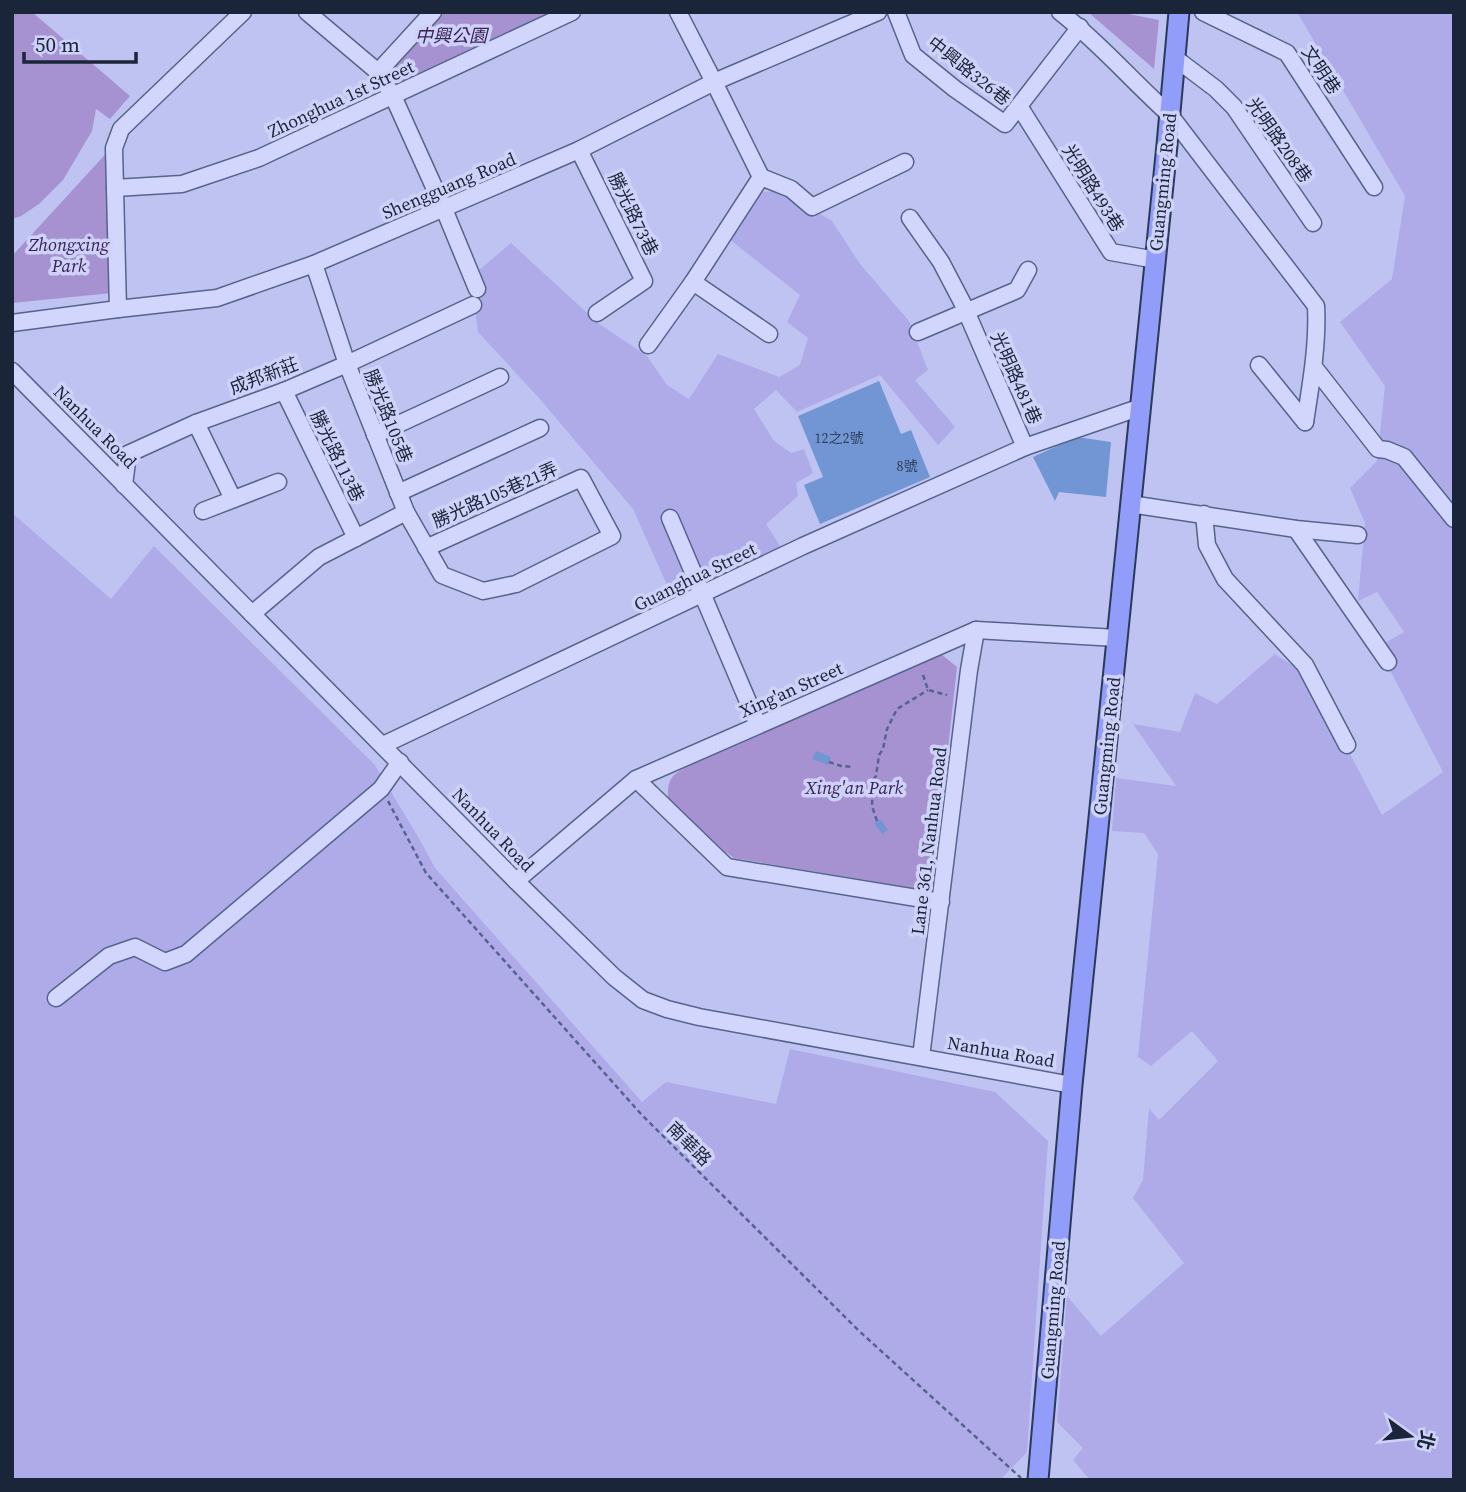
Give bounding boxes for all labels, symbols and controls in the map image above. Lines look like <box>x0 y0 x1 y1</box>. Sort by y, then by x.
scale bar <box>24 21 136 65</box>
park label: 中興公園 <box>415 23 490 48</box>
text: 50 m <box>35 30 80 59</box>
street label: 中興路326巷 <box>923 30 1016 111</box>
street label: 文明巷 <box>1296 40 1347 99</box>
street label: Zhonghua 1st Street <box>264 54 418 143</box>
street label: 光明路208巷 <box>1241 92 1318 187</box>
street label: Guangming Road <box>1143 112 1182 252</box>
street label: 光明路493巷 <box>1057 139 1130 236</box>
street label: Shengguang Road <box>378 146 520 225</box>
street label: 勝光路73巷 <box>602 168 664 260</box>
park label: Zhongxing Park <box>28 232 111 278</box>
street label: 光明路481巷 <box>985 327 1048 428</box>
street label: 成邦新莊 <box>226 351 302 400</box>
street label: 勝光路105巷 <box>358 365 419 466</box>
street label: Nanhua Road <box>48 379 143 474</box>
street label: 勝光路113巷 <box>305 406 370 506</box>
house number: 12之2號 <box>815 428 864 448</box>
street label: 勝光路105巷21弄 <box>428 456 562 533</box>
house number: 8號 <box>897 456 918 476</box>
street label: Guanghua Street <box>630 536 760 617</box>
street label: Xing'an Street <box>735 656 847 723</box>
street label: Guangming Road <box>1087 676 1126 816</box>
street label: Lane 361, Nanhua Road <box>905 746 952 936</box>
park label: Xing'an Park <box>804 775 904 800</box>
street label: Nanhua Road <box>447 782 540 877</box>
street label: Nanhua Road <box>946 1030 1057 1073</box>
street label: 南華路 <box>661 1116 717 1172</box>
street label: Guangming Road <box>1034 1240 1071 1380</box>
north arrow <box>1375 1401 1445 1471</box>
text: 北 <box>1411 1428 1441 1453</box>

